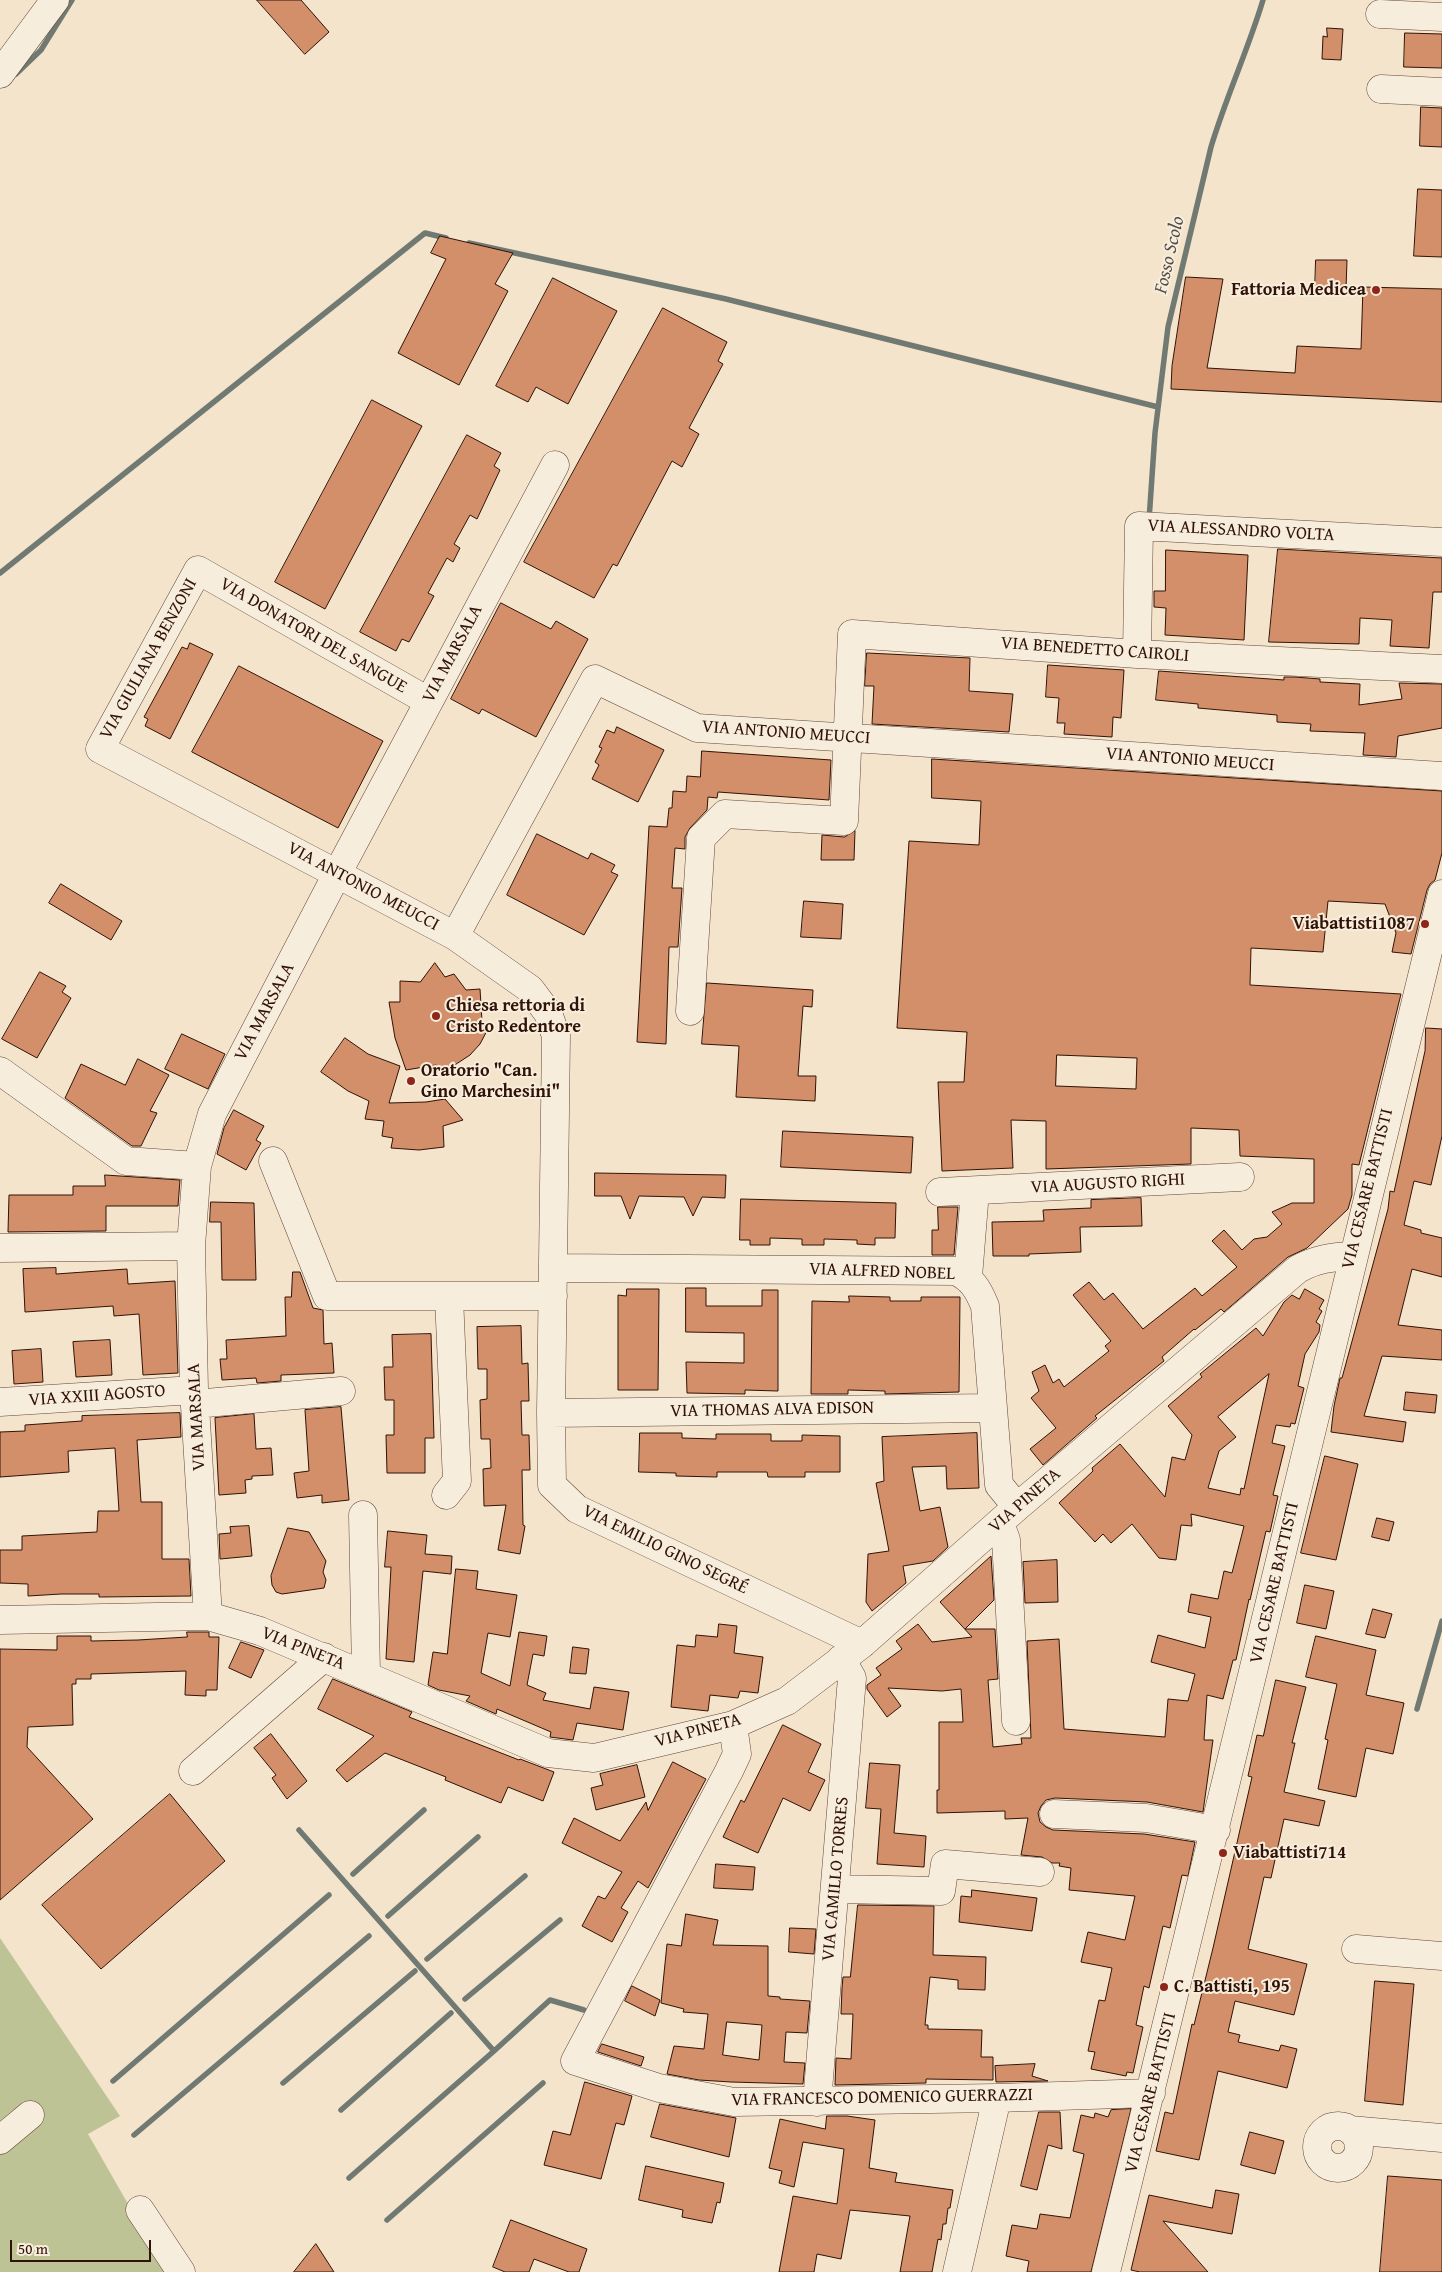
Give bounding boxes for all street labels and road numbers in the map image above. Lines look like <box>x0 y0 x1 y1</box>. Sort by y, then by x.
street label: VIA ALESSANDRO VOLTA <box>1147 515 1335 547</box>
street label: VIA DONATORI DEL SANGUE <box>216 574 410 698</box>
street label: VIA GIULIANA BENZONI <box>96 575 202 743</box>
street label: VIA MARSALA <box>418 601 488 707</box>
street label: VIA BENEDETTO CAIROLI <box>1000 633 1190 667</box>
street label: VIA ANTONIO MEUCCI <box>701 716 871 750</box>
street label: VIA ANTONIO MEUCCI <box>1105 743 1275 777</box>
street label: VIA ANTONIO MEUCCI <box>283 838 443 936</box>
street label: VIA MARSALA <box>230 959 300 1065</box>
street label: VIA CESARE BATTISTI <box>1338 1107 1398 1271</box>
street label: VIA AUGUSTO RIGHI <box>1030 1169 1186 1199</box>
street label: VIA ALFRED NOBEL <box>809 1259 955 1285</box>
street label: VIA MARSALA <box>183 1363 211 1471</box>
street label: VIA XXIII AGOSTO <box>28 1380 166 1412</box>
street label: VIA THOMAS ALVA EDISON <box>670 1397 874 1423</box>
street label: VIA PINETA <box>985 1464 1065 1538</box>
street label: VIA EMILIO GINO SEGRÉ <box>579 1500 751 1600</box>
street label: VIA CESARE BATTISTI <box>1246 1500 1304 1666</box>
street label: VIA PINETA <box>258 1622 348 1676</box>
street label: VIA PINETA <box>653 1709 743 1753</box>
street label: VIA CAMILLO TORRES <box>818 1796 854 1962</box>
street label: VIA CESARE BATTISTI <box>1121 2011 1181 2175</box>
street label: VIA FRANCESCO DOMENICO GUERRAZZI <box>731 2085 1033 2111</box>

